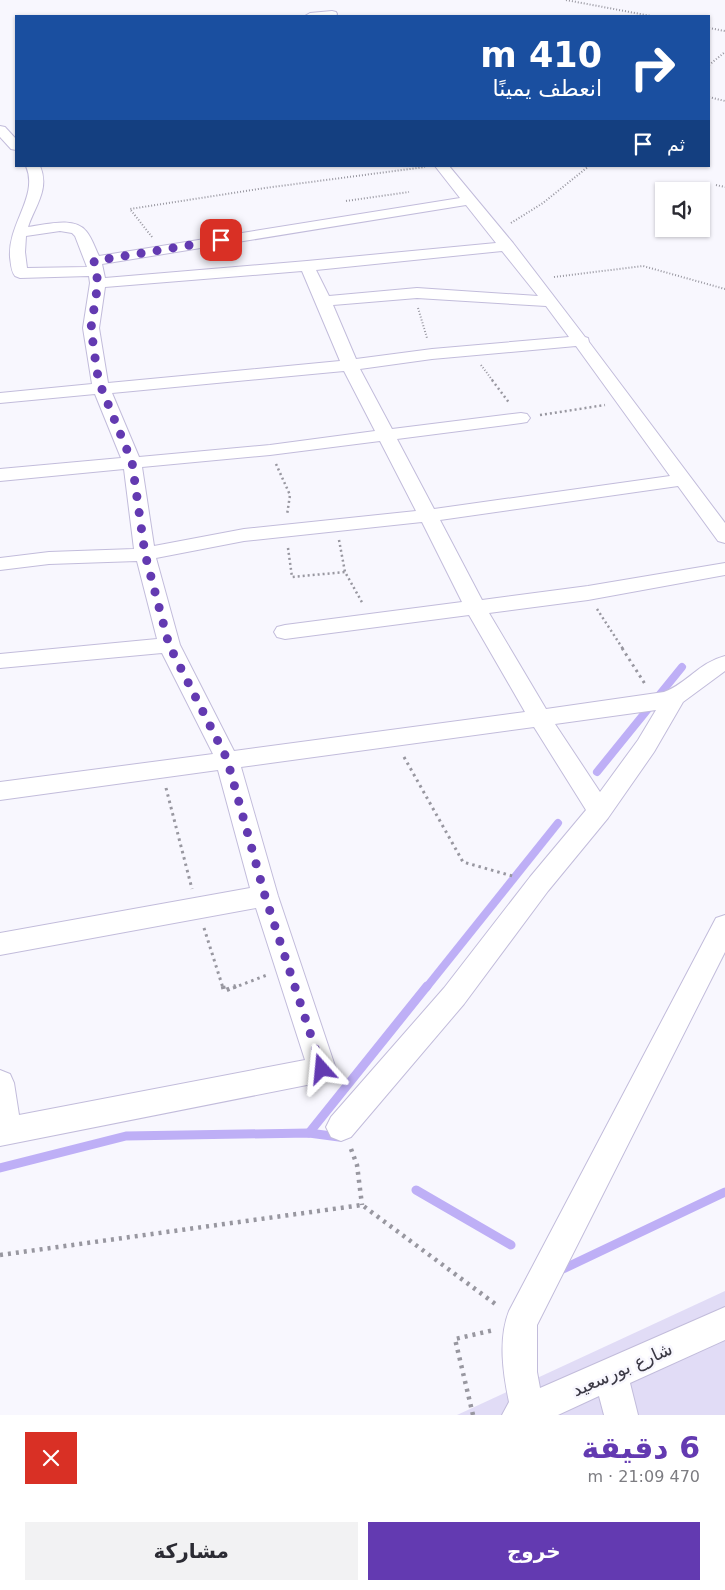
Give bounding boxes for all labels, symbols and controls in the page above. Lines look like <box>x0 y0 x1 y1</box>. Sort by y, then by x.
text: 410 m <box>480 35 602 75</box>
icon: right <box>620 35 685 100</box>
text: انعطف يمينًا <box>493 76 602 101</box>
icon: arrive <box>629 130 657 158</box>
text: ثم <box>667 133 685 155</box>
map controls <box>655 182 710 237</box>
button: sound <box>655 182 710 237</box>
pin <box>200 219 242 261</box>
icon: arrive <box>207 226 235 254</box>
position arrow <box>295 1042 347 1094</box>
street label: شارع بورسعيد <box>569 1338 676 1401</box>
text: 6 دقيقة <box>582 1430 700 1465</box>
button: close <box>25 1432 77 1484</box>
text: 470 m · 21:09 <box>587 1467 700 1486</box>
button: مشاركة <box>25 1522 358 1580</box>
button: خروج <box>368 1522 700 1580</box>

